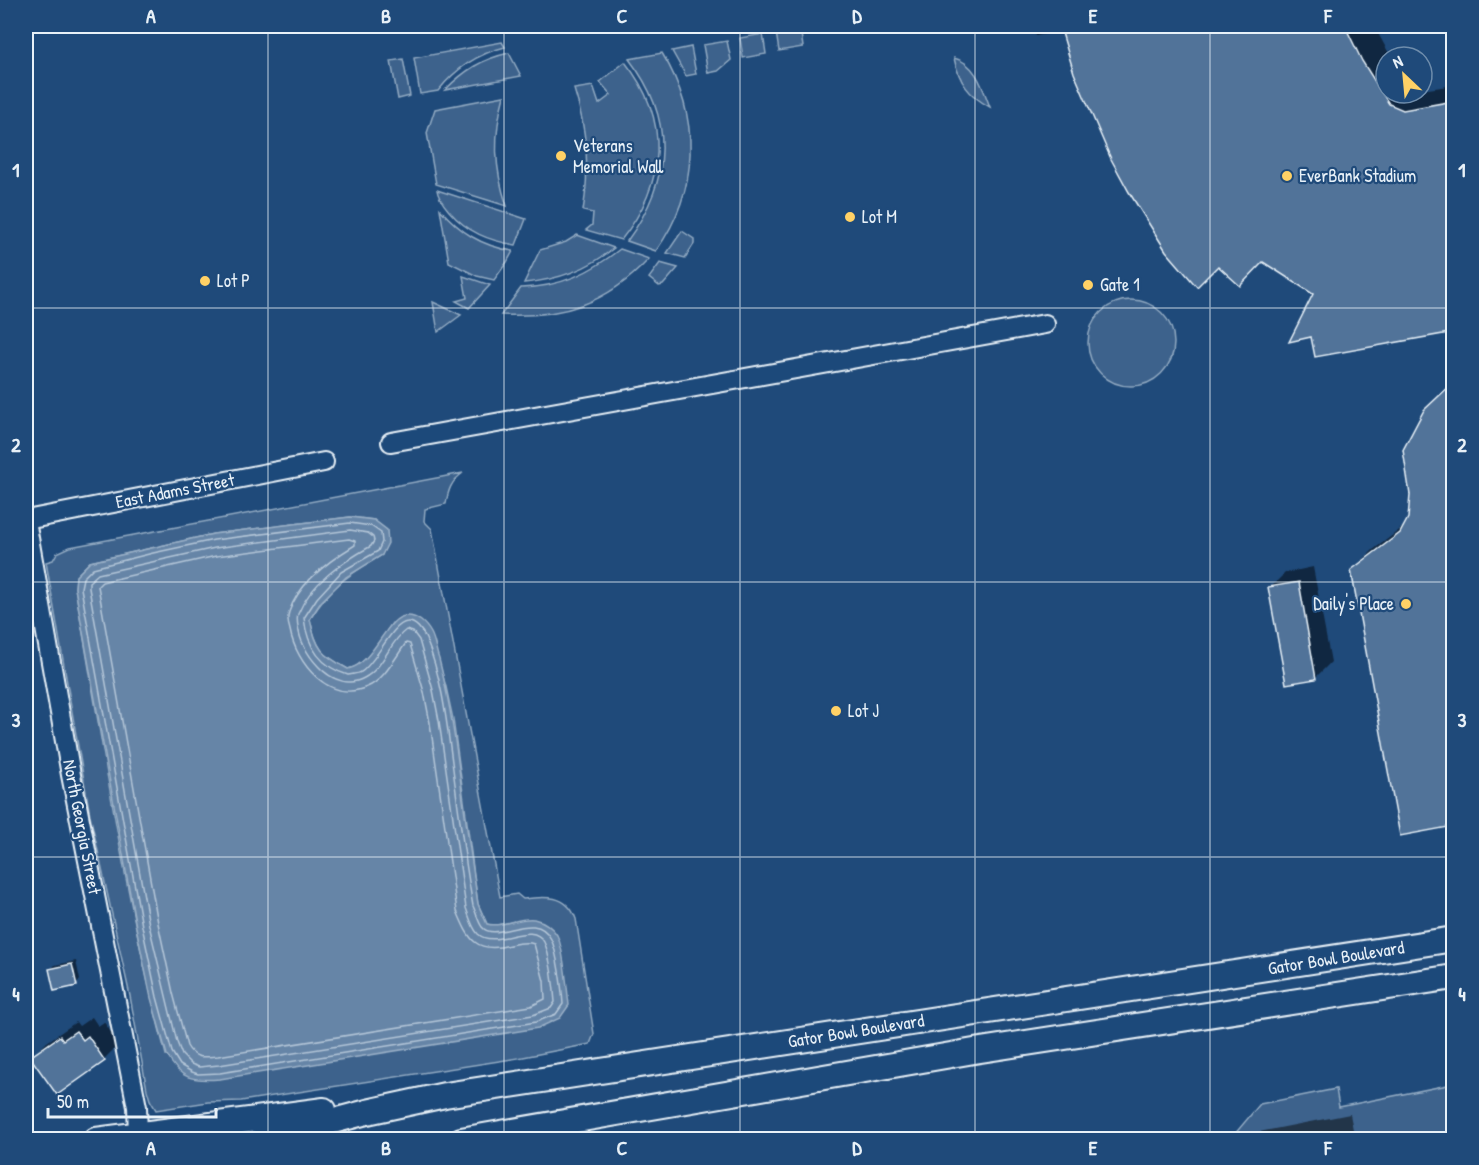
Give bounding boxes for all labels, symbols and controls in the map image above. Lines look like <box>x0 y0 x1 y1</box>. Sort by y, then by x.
text: A <box>146 2 156 29</box>
text: B <box>381 2 391 29</box>
text: C <box>617 2 628 29</box>
text: D <box>852 2 862 29</box>
text: E <box>1089 2 1098 29</box>
text: F <box>1323 2 1333 29</box>
north arrow <box>1374 45 1434 105</box>
text: N <box>1389 50 1407 73</box>
place label: Veterans Memorial Wall <box>573 133 663 179</box>
marker: Veterans Memorial Wall <box>554 149 568 163</box>
text: 1 <box>12 156 20 183</box>
text: 1 <box>1458 156 1466 183</box>
place label: EverBank Stadium <box>1299 163 1416 188</box>
marker: EverBank Stadium <box>1280 169 1294 183</box>
place label: Lot M <box>862 204 897 229</box>
marker: Lot M <box>843 210 857 224</box>
place label: Lot P <box>217 268 250 293</box>
place label: Gate 1 <box>1100 272 1140 297</box>
marker: Lot P <box>198 274 212 288</box>
marker: Gate 1 <box>1081 278 1095 292</box>
text: 2 <box>11 431 21 458</box>
text: 2 <box>1457 431 1467 458</box>
street label: East Adams Street <box>113 467 237 514</box>
place label: Daily's Place <box>1313 591 1394 616</box>
marker: Daily's Place <box>1399 597 1413 611</box>
place label: Lot J <box>848 698 879 723</box>
marker: Lot J <box>829 704 843 718</box>
text: 3 <box>12 706 21 733</box>
text: 3 <box>1458 706 1467 733</box>
street label: North Georgia Street <box>57 757 108 897</box>
street label: Gator Bowl Boulevard <box>1266 934 1406 981</box>
text: 4 <box>12 980 20 1007</box>
text: 4 <box>1458 980 1466 1007</box>
street label: Gator Bowl Boulevard <box>786 1007 926 1054</box>
scale bar <box>48 1081 216 1119</box>
text: 50 m <box>57 1089 89 1114</box>
text: A <box>146 1134 156 1161</box>
text: B <box>381 1134 391 1161</box>
text: C <box>617 1134 628 1161</box>
text: D <box>852 1134 862 1161</box>
text: E <box>1089 1134 1098 1161</box>
text: F <box>1323 1134 1333 1161</box>

